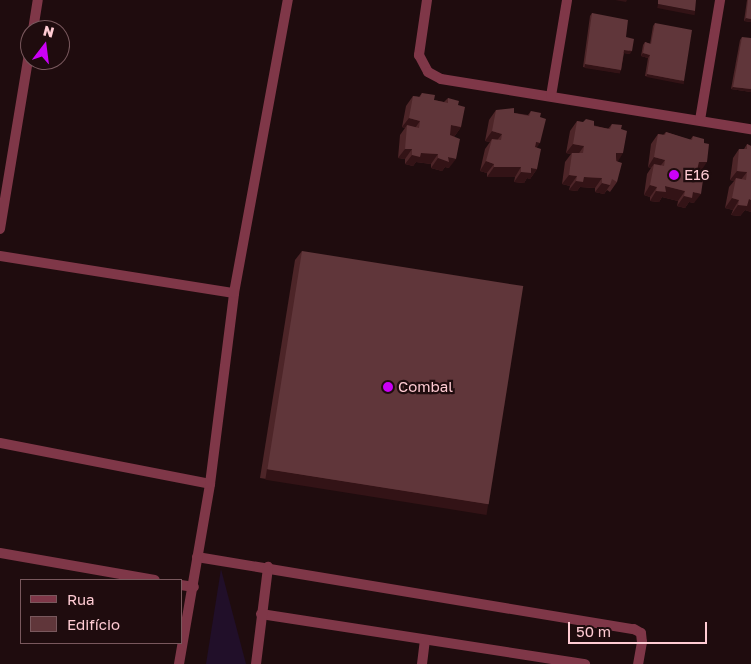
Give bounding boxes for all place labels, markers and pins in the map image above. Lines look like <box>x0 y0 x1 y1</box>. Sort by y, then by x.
place label: E16 <box>684 166 709 184</box>
marker: E16 <box>668 169 680 181</box>
place label: Combal <box>398 378 453 396</box>
marker: Combal <box>382 381 394 393</box>

